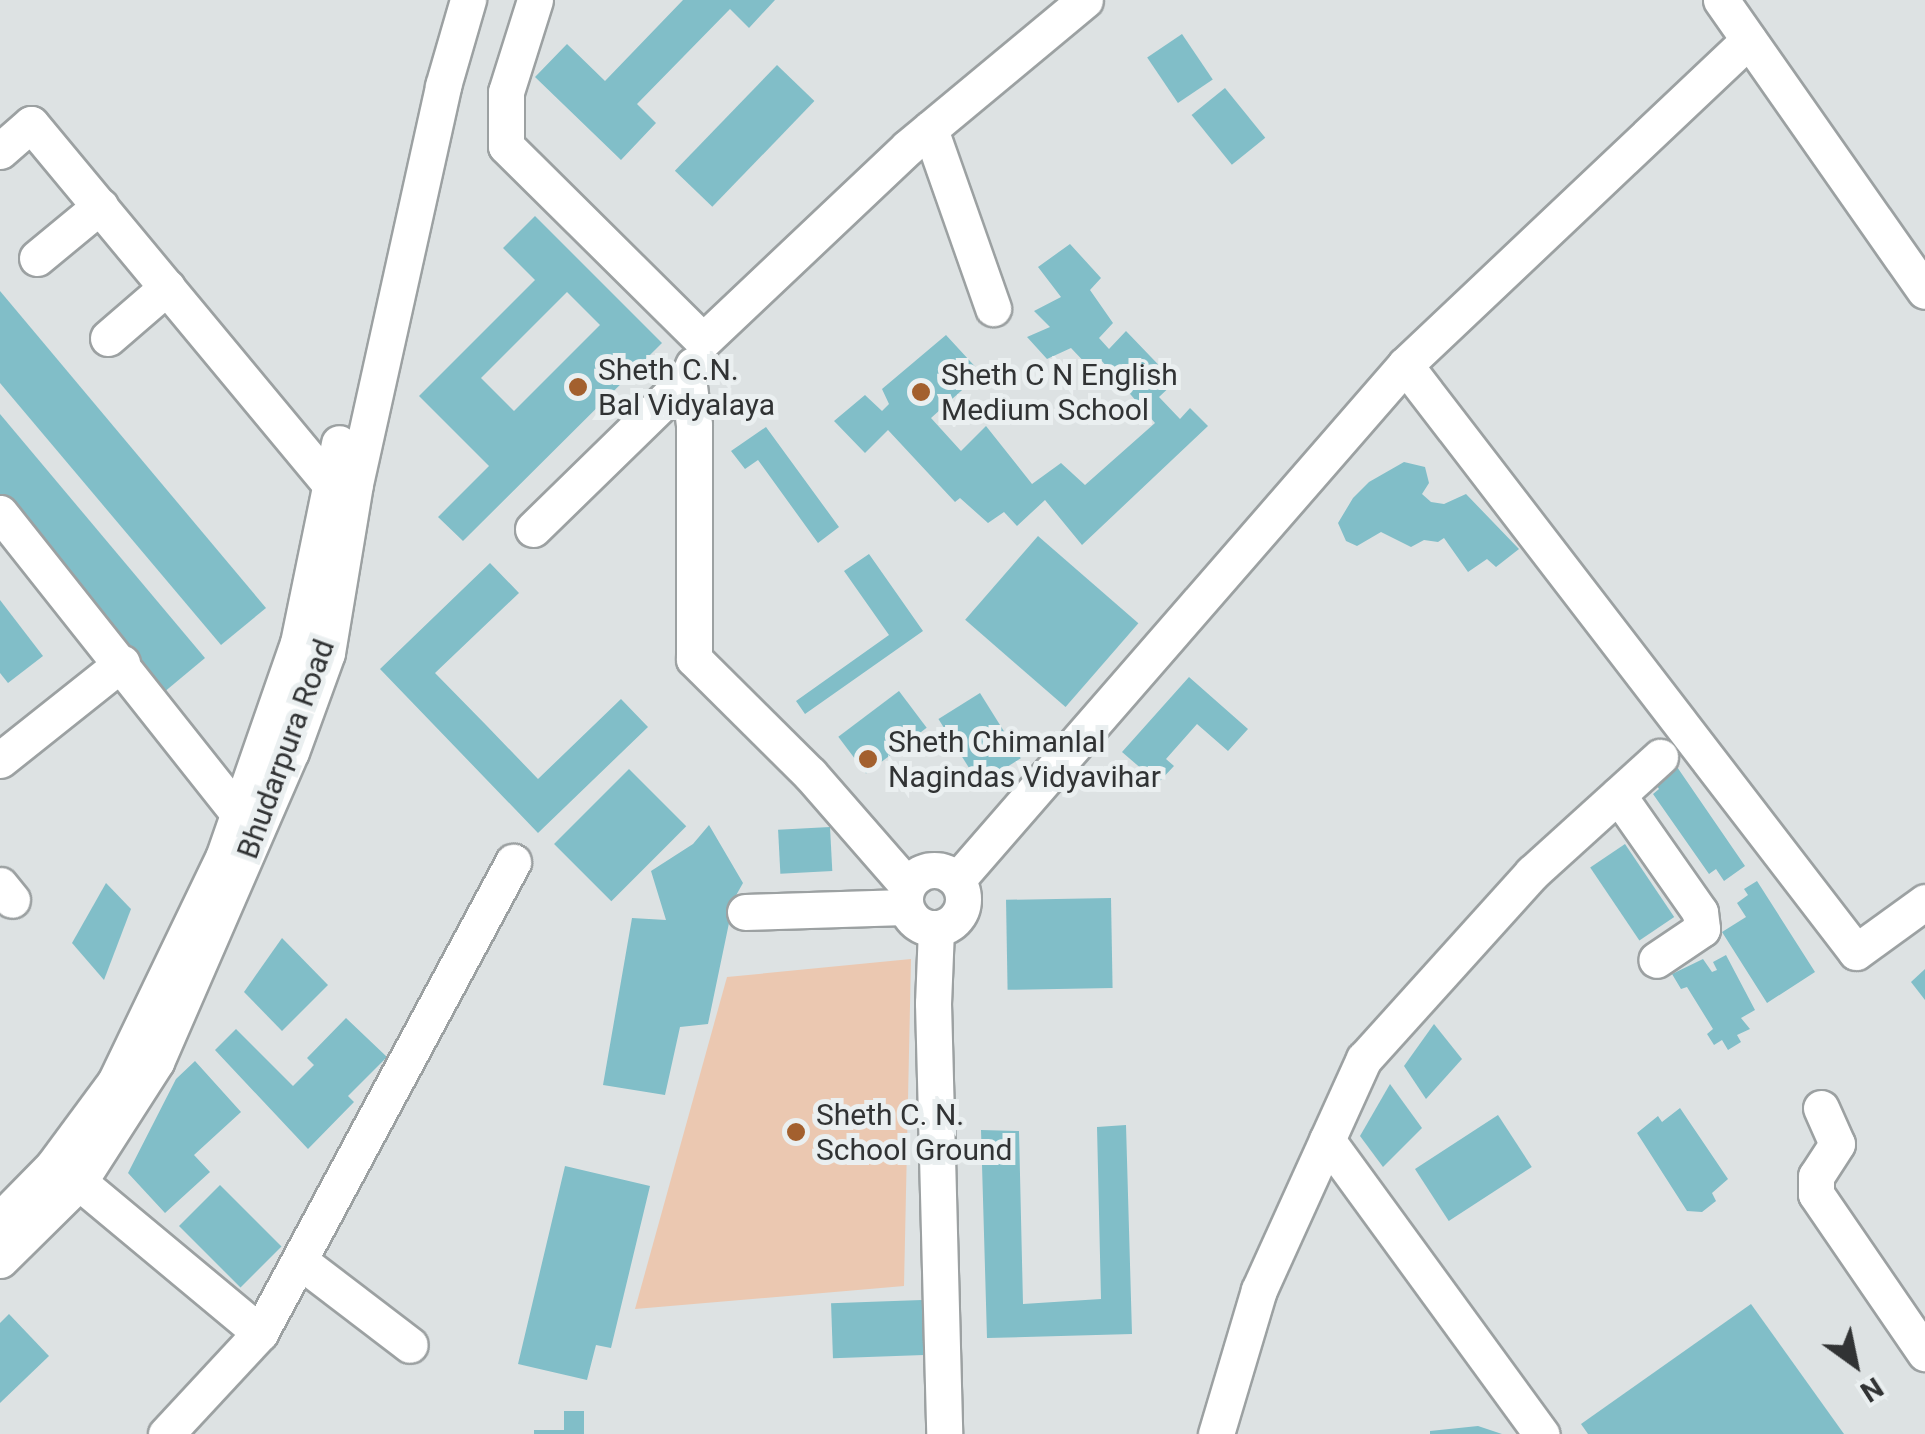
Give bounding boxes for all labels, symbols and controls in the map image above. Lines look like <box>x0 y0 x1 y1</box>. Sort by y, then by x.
place label: Sheth C.N. Bal Vidyalaya <box>598 352 775 422</box>
place label: Sheth C N English Medium School <box>941 357 1178 428</box>
marker: Sheth C.N. Bal Vidyalaya <box>567 376 589 398</box>
marker: Sheth C N English Medium School <box>910 381 932 403</box>
street label: Bhudarpura Road <box>230 634 342 864</box>
place label: Sheth Chimanlal Nagindas Vidyavihar <box>888 724 1161 794</box>
marker: Sheth Chimanlal Nagindas Vidyavihar <box>857 748 879 770</box>
place label: Sheth C. N. School Ground <box>816 1097 1012 1168</box>
marker: Sheth C. N. School Ground <box>785 1121 807 1143</box>
north arrow <box>1805 1314 1905 1414</box>
text: N <box>1854 1370 1889 1409</box>

